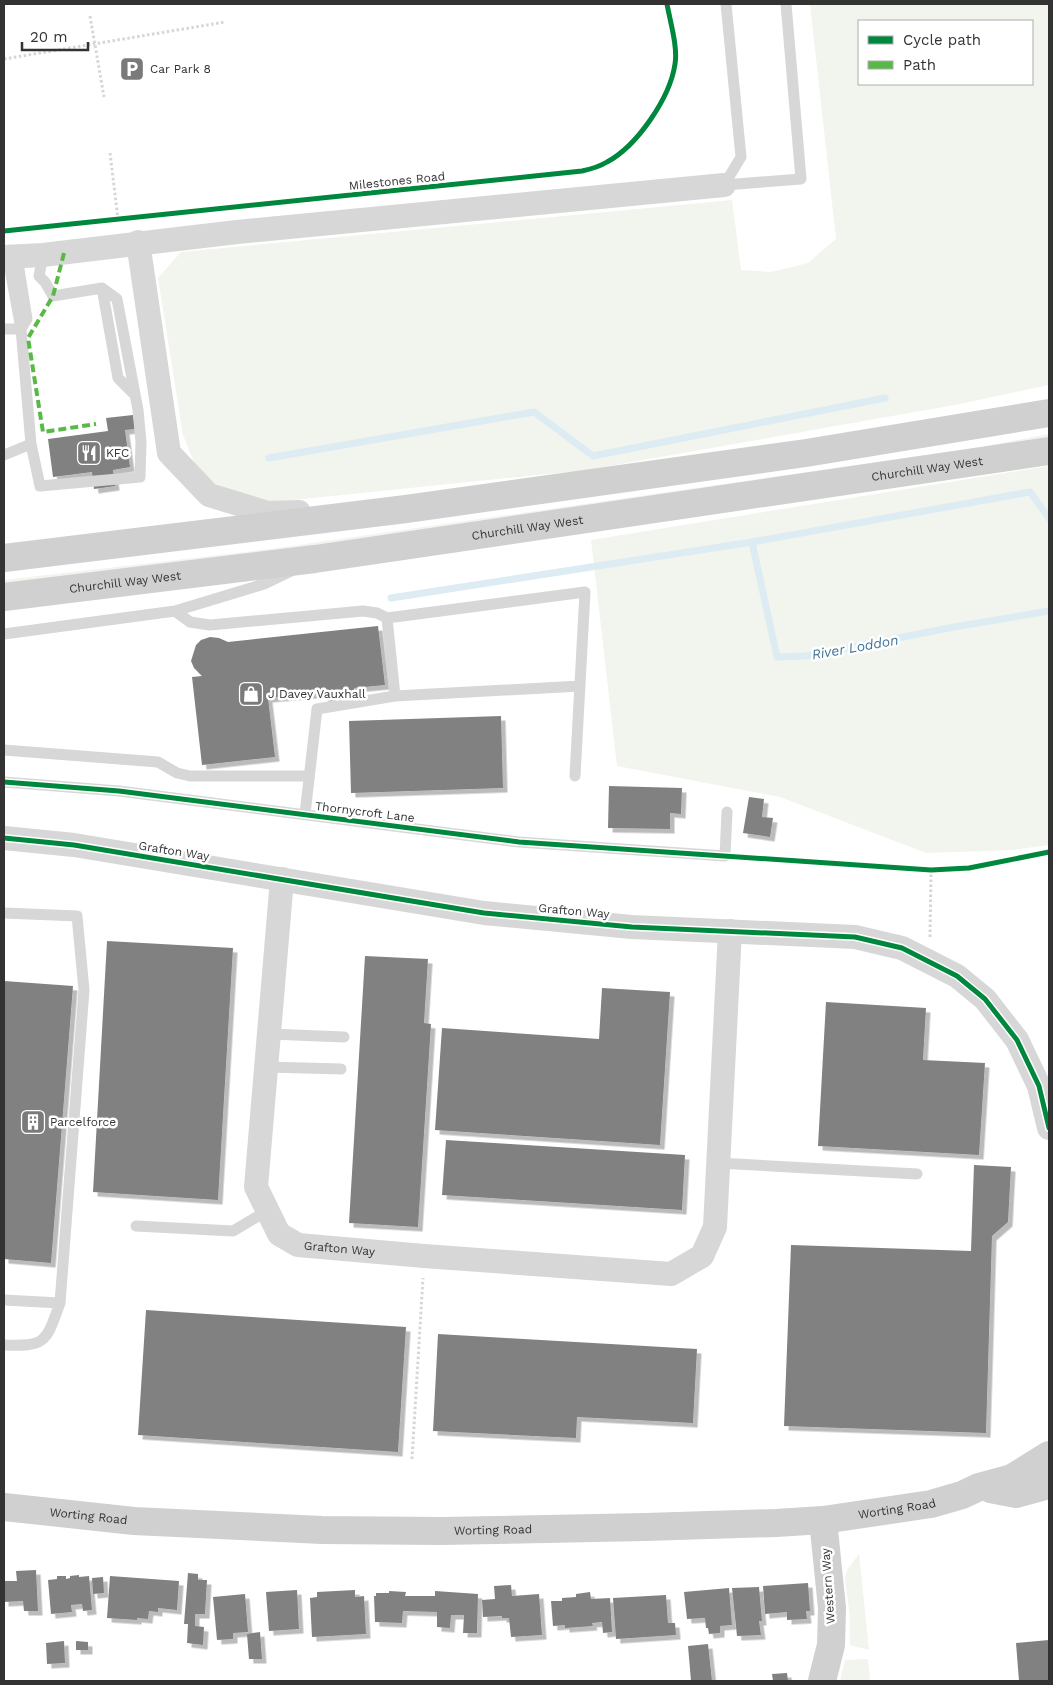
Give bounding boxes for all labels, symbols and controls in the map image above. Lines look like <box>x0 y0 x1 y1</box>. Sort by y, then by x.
scale bar <box>22 20 89 52</box>
legend <box>858 20 1033 85</box>
text: 20 m <box>30 28 68 46</box>
text: Cycle path <box>903 31 981 49</box>
parking icon: Car Park 8 <box>119 56 145 82</box>
text: Path <box>903 56 936 74</box>
place label: Car Park 8 <box>150 62 211 76</box>
street label: Milestones Road <box>348 169 446 193</box>
restaurant icon: KFC <box>76 440 102 466</box>
place label: KFC <box>106 446 129 460</box>
street label: Churchill Way West <box>870 454 984 484</box>
street label: Churchill Way West <box>471 513 584 543</box>
street label: Churchill Way West <box>68 568 182 596</box>
water label: River Loddon <box>810 632 900 662</box>
shop icon: J Davey Vauxhall <box>238 681 264 707</box>
place label: J Davey Vauxhall <box>268 687 366 701</box>
street label: Thornycroft Lane <box>314 799 416 825</box>
street label: Grafton Way <box>138 838 211 864</box>
street label: Grafton Way <box>538 901 611 921</box>
building icon: Parcelforce <box>20 1109 46 1135</box>
place label: Parcelforce <box>50 1115 116 1129</box>
street label: Grafton Way <box>303 1239 376 1259</box>
street label: Worting Road <box>857 1496 938 1522</box>
street label: Worting Road <box>49 1505 128 1527</box>
street label: Worting Road <box>454 1522 532 1538</box>
street label: Western Way <box>818 1547 838 1624</box>

